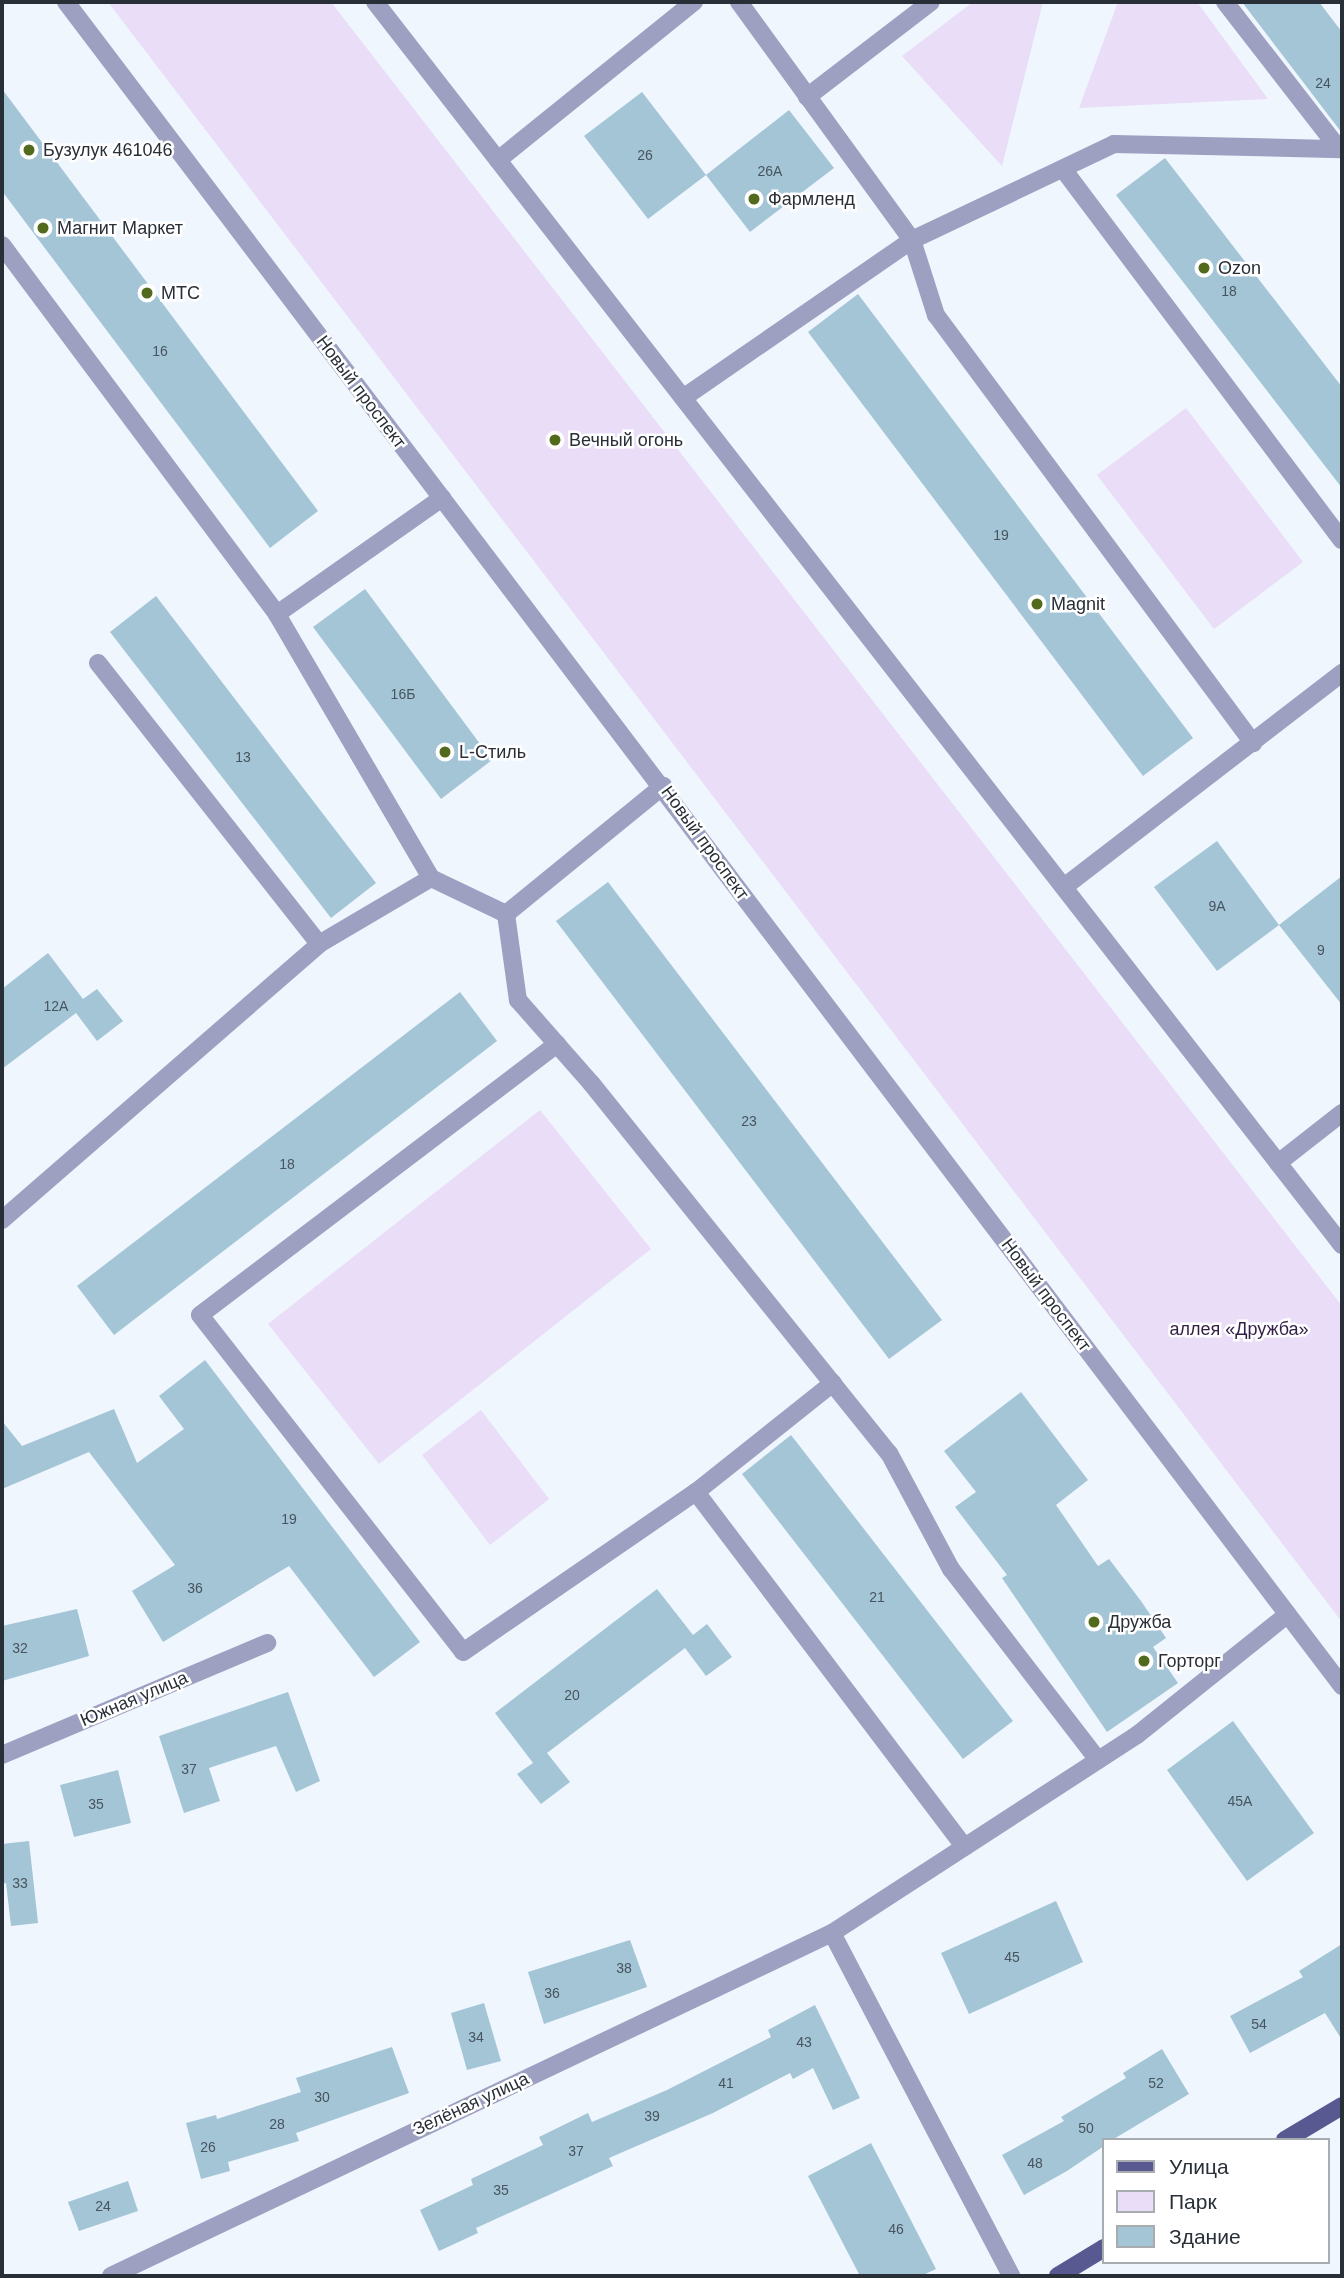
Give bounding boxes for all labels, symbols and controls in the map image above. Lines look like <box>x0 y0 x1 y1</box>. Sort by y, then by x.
house number: 24 <box>1315 75 1331 91</box>
place label: Бузулук 461046 <box>43 139 173 161</box>
marker: Бузулук 461046 <box>21 142 37 158</box>
house number: 26 <box>637 147 653 163</box>
house number: 26А <box>758 163 782 179</box>
place label: Фармленд <box>768 188 855 210</box>
marker: Фармленд <box>746 191 762 207</box>
place label: Магнит Маркет <box>57 217 183 239</box>
marker: Магнит Маркет <box>35 220 51 236</box>
place label: Ozon <box>1218 257 1261 279</box>
marker: Ozon <box>1196 260 1212 276</box>
place label: МТС <box>161 282 200 304</box>
house number: 18 <box>1221 283 1237 299</box>
marker: МТС <box>139 285 155 301</box>
street label: Новый проспект <box>312 331 410 453</box>
house number: 16 <box>152 343 168 359</box>
place label: Вечный огонь <box>569 429 683 451</box>
marker: Вечный огонь <box>547 432 563 448</box>
house number: 19 <box>993 527 1009 543</box>
place label: Magnit <box>1051 593 1105 615</box>
marker: Magnit <box>1029 596 1045 612</box>
house number: 16Б <box>391 686 415 702</box>
place label: L-Стиль <box>459 741 526 763</box>
marker: L-Стиль <box>437 744 453 760</box>
house number: 13 <box>235 749 251 765</box>
street label: Новый проспект <box>656 782 754 904</box>
house number: 9А <box>1208 898 1226 914</box>
house number: 9 <box>1317 942 1325 958</box>
house number: 12А <box>44 998 68 1014</box>
house number: 23 <box>741 1113 757 1129</box>
house number: 18 <box>279 1156 295 1172</box>
street label: Новый проспект <box>997 1234 1095 1356</box>
park label: аллея «Дружба» <box>1169 1318 1309 1340</box>
house number: 19 <box>281 1511 297 1527</box>
house number: 36 <box>187 1580 203 1596</box>
house number: 21 <box>869 1589 885 1605</box>
place label: Дружба <box>1108 1611 1171 1633</box>
marker: Дружба <box>1086 1614 1102 1630</box>
house number: 32 <box>12 1640 28 1656</box>
place label: Горторг <box>1158 1650 1221 1672</box>
marker: Горторг <box>1136 1653 1152 1669</box>
street label: Южная улица <box>77 1667 191 1731</box>
house number: 20 <box>564 1687 580 1703</box>
house number: 37 <box>181 1761 197 1777</box>
house number: 45А <box>1228 1793 1252 1809</box>
house number: 35 <box>88 1796 104 1812</box>
house number: 33 <box>12 1875 28 1891</box>
house number: 45 <box>1004 1949 1020 1965</box>
house number: 38 <box>616 1960 632 1976</box>
house number: 36 <box>544 1985 560 2001</box>
house number: 54 <box>1251 2016 1267 2032</box>
house number: 34 <box>468 2029 484 2045</box>
house number: 43 <box>796 2034 812 2050</box>
street label: Зелёная улица <box>410 2068 532 2140</box>
house number: 41 <box>718 2075 734 2091</box>
house number: 52 <box>1148 2075 1164 2091</box>
house number: 30 <box>314 2089 330 2105</box>
house number: 39 <box>644 2108 660 2124</box>
house number: 28 <box>269 2116 285 2132</box>
house number: 50 <box>1078 2120 1094 2136</box>
legend <box>1102 2138 1330 2264</box>
house number: 26 <box>200 2139 216 2155</box>
house number: 37 <box>568 2143 584 2159</box>
house number: 48 <box>1027 2155 1043 2171</box>
text: Улица <box>1169 2155 1229 2178</box>
house number: 35 <box>493 2182 509 2198</box>
text: Парк <box>1169 2190 1217 2213</box>
house number: 24 <box>95 2198 111 2214</box>
house number: 46 <box>888 2221 904 2237</box>
text: Здание <box>1169 2225 1241 2248</box>

